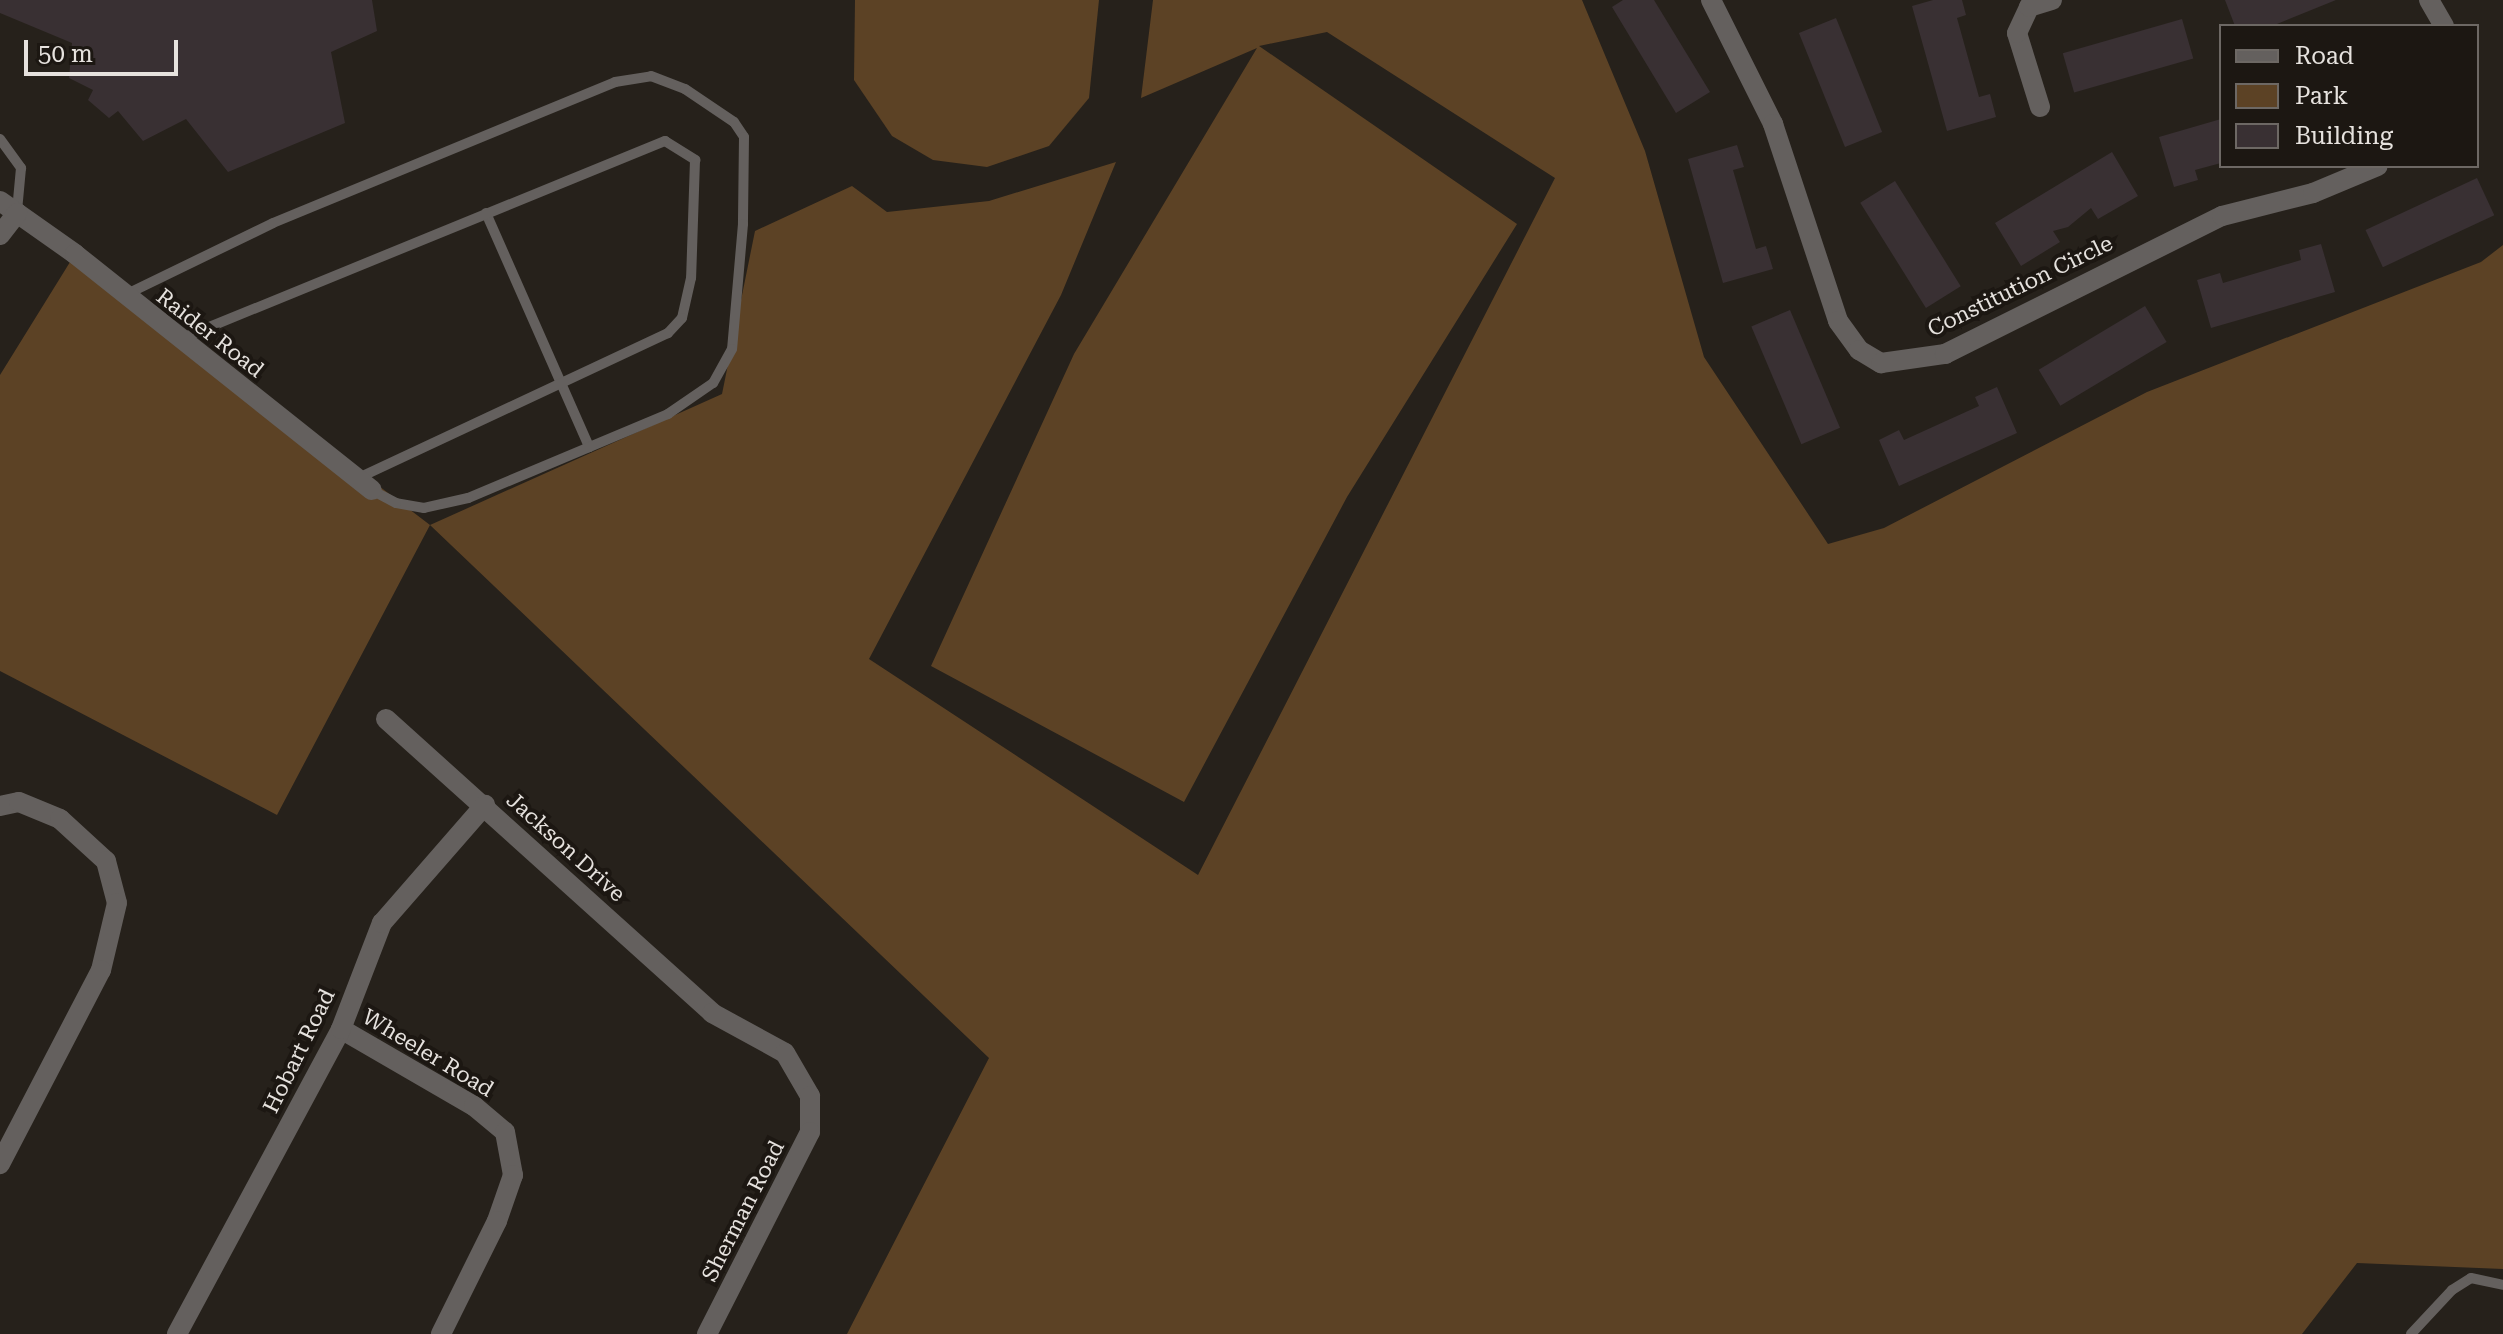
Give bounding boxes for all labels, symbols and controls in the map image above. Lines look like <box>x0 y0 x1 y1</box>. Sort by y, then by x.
scale bar <box>28 24 182 74</box>
legend <box>2219 24 2479 168</box>
text: 50 m <box>38 40 93 68</box>
text: Road <box>2295 42 2354 70</box>
text: Park <box>2295 82 2348 110</box>
text: Building <box>2295 122 2393 150</box>
street label: Constitution Circle <box>1923 230 2117 342</box>
street label: Raider Road <box>151 283 269 383</box>
street label: Jackson Drive <box>501 787 631 907</box>
street label: Hobart Road <box>258 985 340 1117</box>
street label: Wheeler Road <box>358 1003 498 1103</box>
street label: Sherman Road <box>696 1136 790 1286</box>

